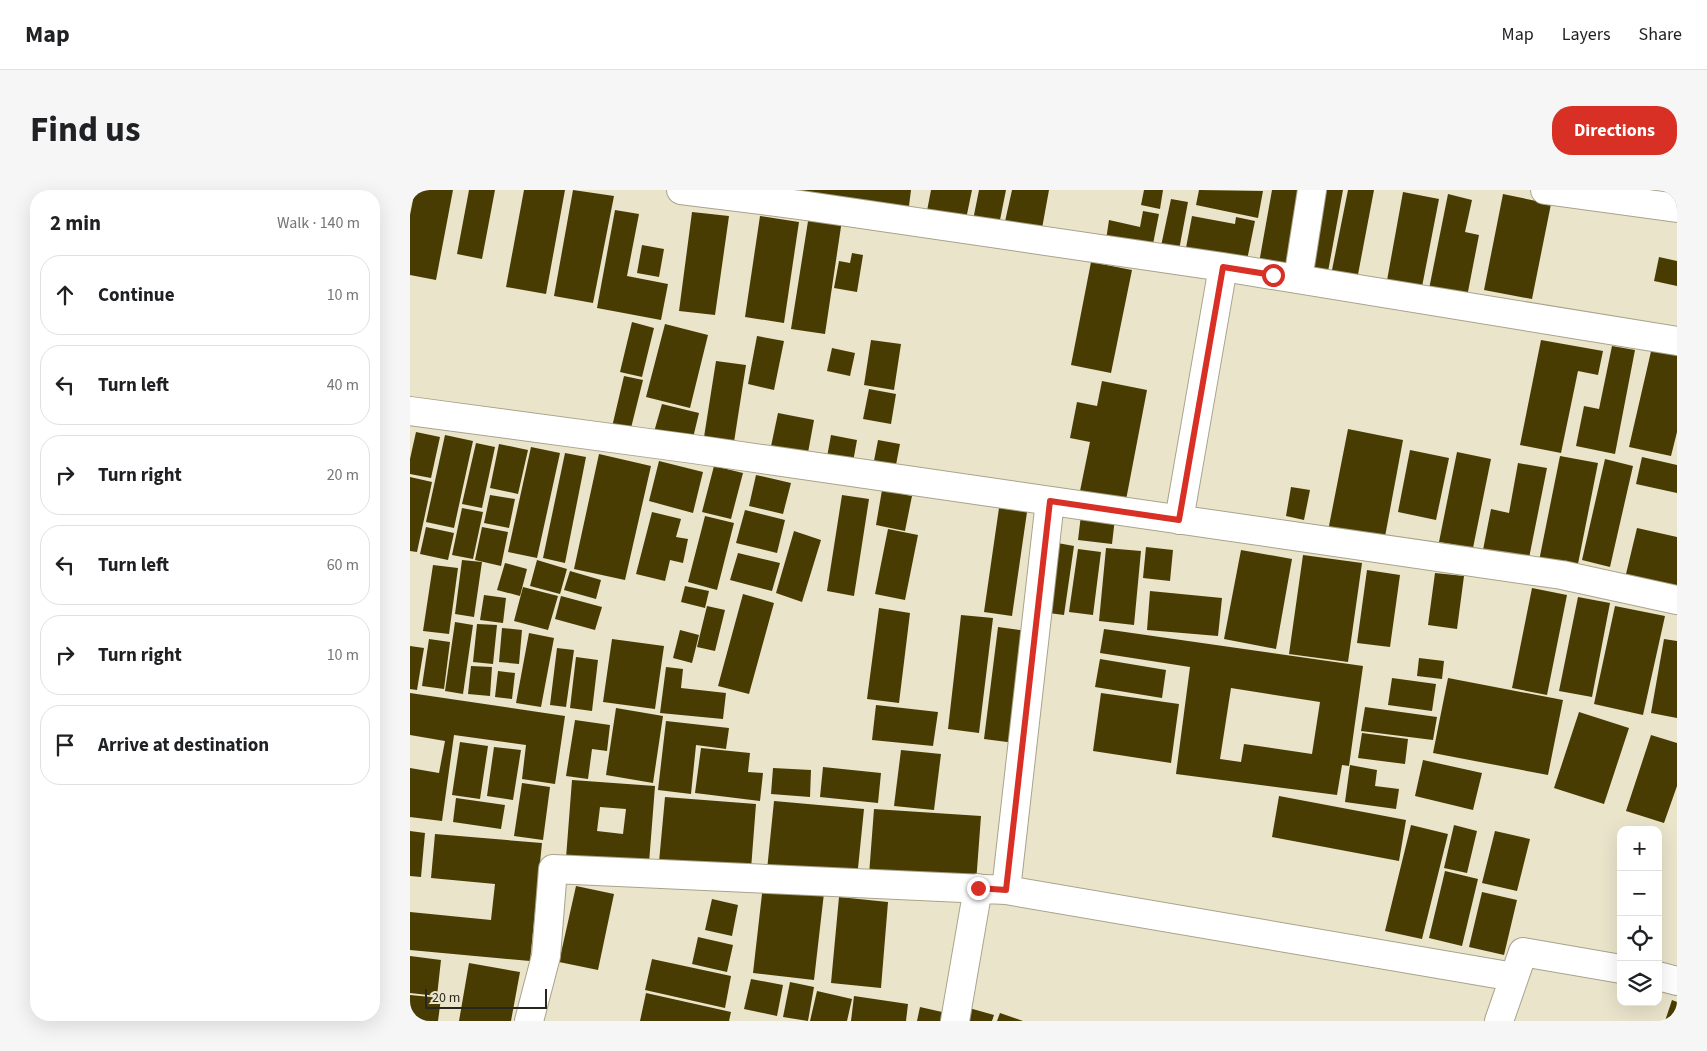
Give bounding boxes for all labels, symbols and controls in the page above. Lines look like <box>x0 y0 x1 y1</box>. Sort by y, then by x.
text: Map <box>25 17 70 52</box>
text: Map <box>1502 22 1534 47</box>
text: Layers <box>1562 22 1611 47</box>
text: Share <box>1639 22 1682 47</box>
text: Find us <box>30 105 140 155</box>
button: Directions <box>1552 106 1677 155</box>
text: 2 min <box>50 208 101 238</box>
text: Walk · 140 m <box>277 212 360 234</box>
route start <box>1262 264 1285 287</box>
icon: ahead <box>51 281 79 309</box>
text: Continue <box>98 282 175 309</box>
text: 10 m <box>327 284 359 306</box>
icon: left <box>51 371 79 399</box>
text: Turn left <box>98 372 169 399</box>
text: 40 m <box>327 374 359 396</box>
icon: right <box>51 461 79 489</box>
text: Turn right <box>98 462 182 489</box>
text: 20 m <box>327 464 359 486</box>
icon: left <box>51 551 79 579</box>
text: Turn left <box>98 552 169 579</box>
text: 60 m <box>327 554 359 576</box>
icon: right <box>51 641 79 669</box>
text: Turn right <box>98 642 182 669</box>
text: 10 m <box>327 644 359 666</box>
icon: arrive <box>51 731 79 759</box>
text: Arrive at destination <box>98 732 269 759</box>
map controls <box>1617 826 1662 1006</box>
button: + <box>1617 826 1662 871</box>
button: − <box>1617 871 1662 916</box>
route end <box>967 877 990 900</box>
button: locate <box>1617 916 1662 961</box>
button: layers <box>1617 961 1662 1006</box>
scale bar <box>425 986 548 1009</box>
text: 20 m <box>432 988 460 1008</box>

